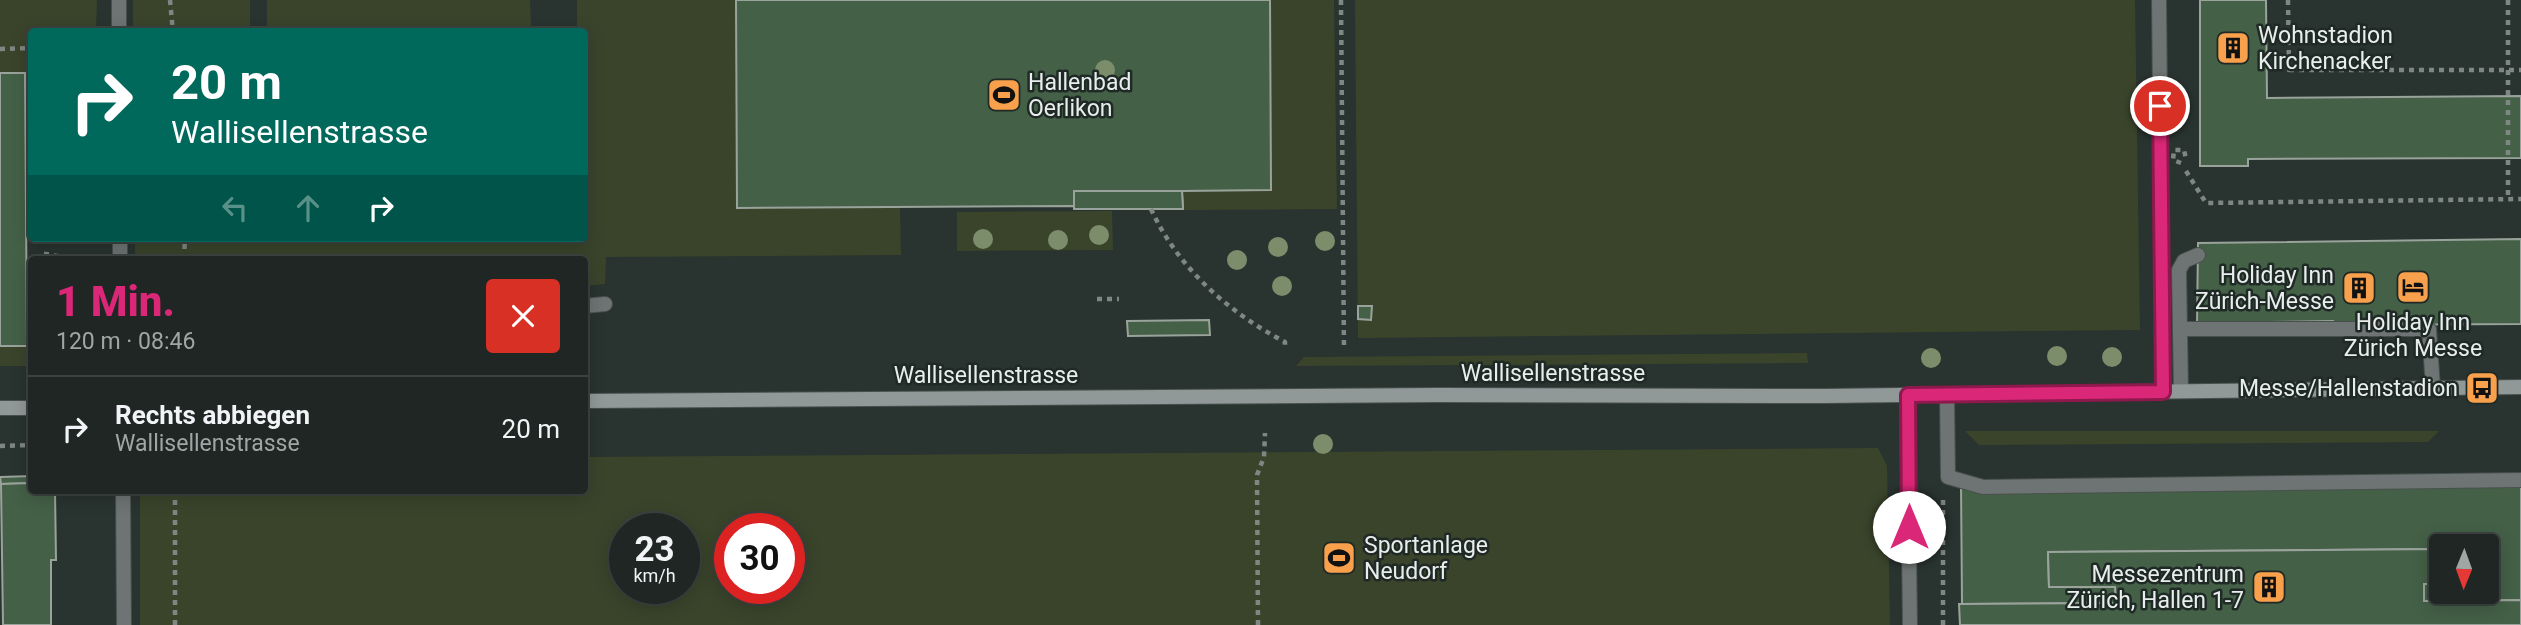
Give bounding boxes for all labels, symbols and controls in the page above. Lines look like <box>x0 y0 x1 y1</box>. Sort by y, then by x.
place label: Wohnstadion Kirchenacker <box>2258 22 2393 75</box>
building icon: Wohnstadion Kirchenacker <box>2214 29 2252 67</box>
text: 20 m <box>171 54 282 111</box>
icon: right <box>56 56 147 147</box>
place label: Hallenbad Oerlikon <box>1028 69 1131 122</box>
sports icon: Hallenbad Oerlikon <box>985 76 1023 114</box>
pin <box>2130 76 2190 136</box>
icon: arrive <box>2141 87 2179 125</box>
text: Wallisellenstrasse <box>171 113 428 151</box>
icon: left <box>216 189 254 227</box>
icon: ahead <box>289 189 327 227</box>
icon: right <box>362 189 400 227</box>
place label: Holiday Inn Zürich-Messe <box>2195 262 2334 315</box>
hotel icon: Holiday Inn Zürich Messe <box>2394 268 2432 306</box>
building icon: Holiday Inn Zürich-Messe <box>2340 269 2378 307</box>
text: 1 Min. <box>56 277 175 326</box>
button: close <box>486 279 560 353</box>
place label: Holiday Inn Zürich Messe <box>2344 309 2482 362</box>
text: 120 m · 08:46 <box>56 328 195 355</box>
street label: Wallisellenstrasse <box>1461 360 1645 387</box>
street label: Wallisellenstrasse <box>894 362 1078 389</box>
bus stop icon: Messe/Hallenstadion <box>2463 369 2501 407</box>
place label: Messe/Hallenstadion <box>2239 375 2458 402</box>
text: Rechts abbiegen <box>115 400 310 430</box>
icon: right <box>56 410 94 448</box>
text: 20 m <box>502 414 560 444</box>
text: Wallisellenstrasse <box>115 430 300 457</box>
position arrow <box>1872 490 1946 564</box>
speed limit sign: 30 <box>714 513 805 604</box>
text: 23 <box>634 529 675 570</box>
place label: Sportanlage Neudorf <box>1364 532 1488 585</box>
north arrow <box>2429 534 2499 604</box>
map controls <box>2429 534 2499 604</box>
sports icon: Sportanlage Neudorf <box>1320 539 1358 577</box>
place label: Messezentrum Zürich, Hallen 1-7 <box>2067 561 2244 614</box>
text: km/h <box>633 565 676 586</box>
building icon: Messezentrum Zürich, Hallen 1-7 <box>2250 568 2288 606</box>

